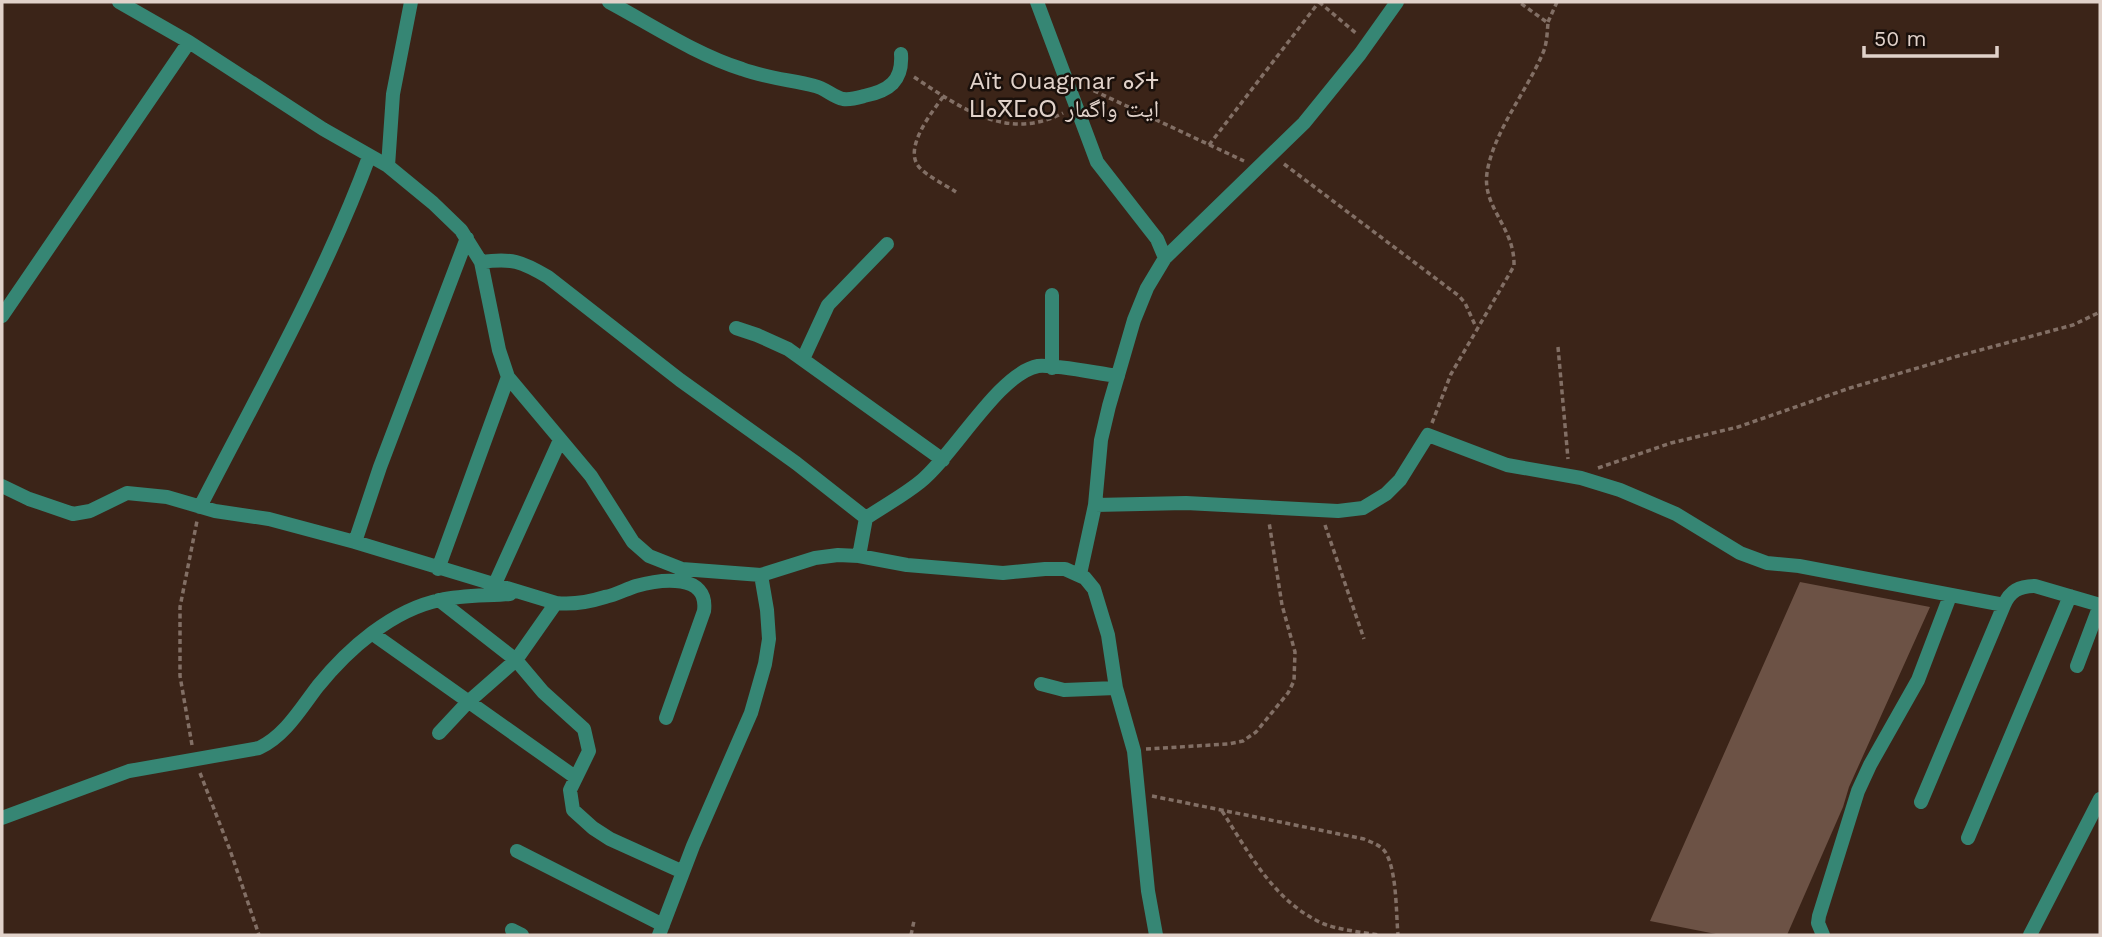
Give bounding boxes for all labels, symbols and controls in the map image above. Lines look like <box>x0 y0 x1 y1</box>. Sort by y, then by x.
scale bar <box>1864 14 1997 58</box>
text: 50 m <box>1874 26 1926 51</box>
district label: Aït Ouagmar ⴰⵢⵜ ⵡⴰⴳⵎⴰⵔ ايت واگمار <box>969 67 1159 123</box>

